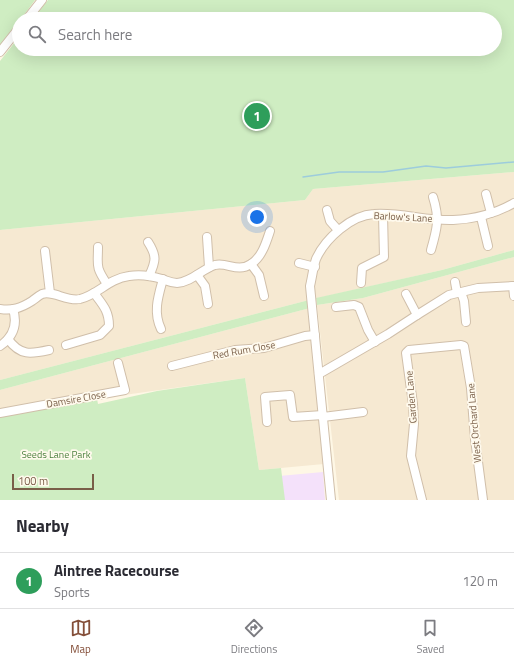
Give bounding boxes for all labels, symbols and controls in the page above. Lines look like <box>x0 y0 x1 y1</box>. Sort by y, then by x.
search box <box>12 12 502 56</box>
icon: search <box>26 23 48 45</box>
text: Search here <box>58 23 132 46</box>
pin: 1 <box>244 101 270 131</box>
your location <box>247 207 267 227</box>
street label: Barlow's Lane <box>373 208 433 226</box>
street label: Red Rum Close <box>212 337 276 363</box>
street label: Garden Lane <box>401 370 421 424</box>
street label: West Orchard Lane <box>463 383 485 463</box>
street label: Damsire Close <box>45 386 107 412</box>
park label: Seeds Lane Park <box>21 447 91 462</box>
scale bar <box>12 472 94 491</box>
text: 100 m <box>18 473 48 489</box>
text: Nearby <box>16 513 69 539</box>
text: Aintree Racecourse <box>54 559 179 582</box>
text: 1 <box>25 571 33 591</box>
text: 120 m <box>462 571 498 591</box>
text: Sports <box>54 582 90 602</box>
tab: Map <box>70 617 92 657</box>
tab: Directions <box>231 617 277 657</box>
tab: Saved <box>416 617 444 657</box>

